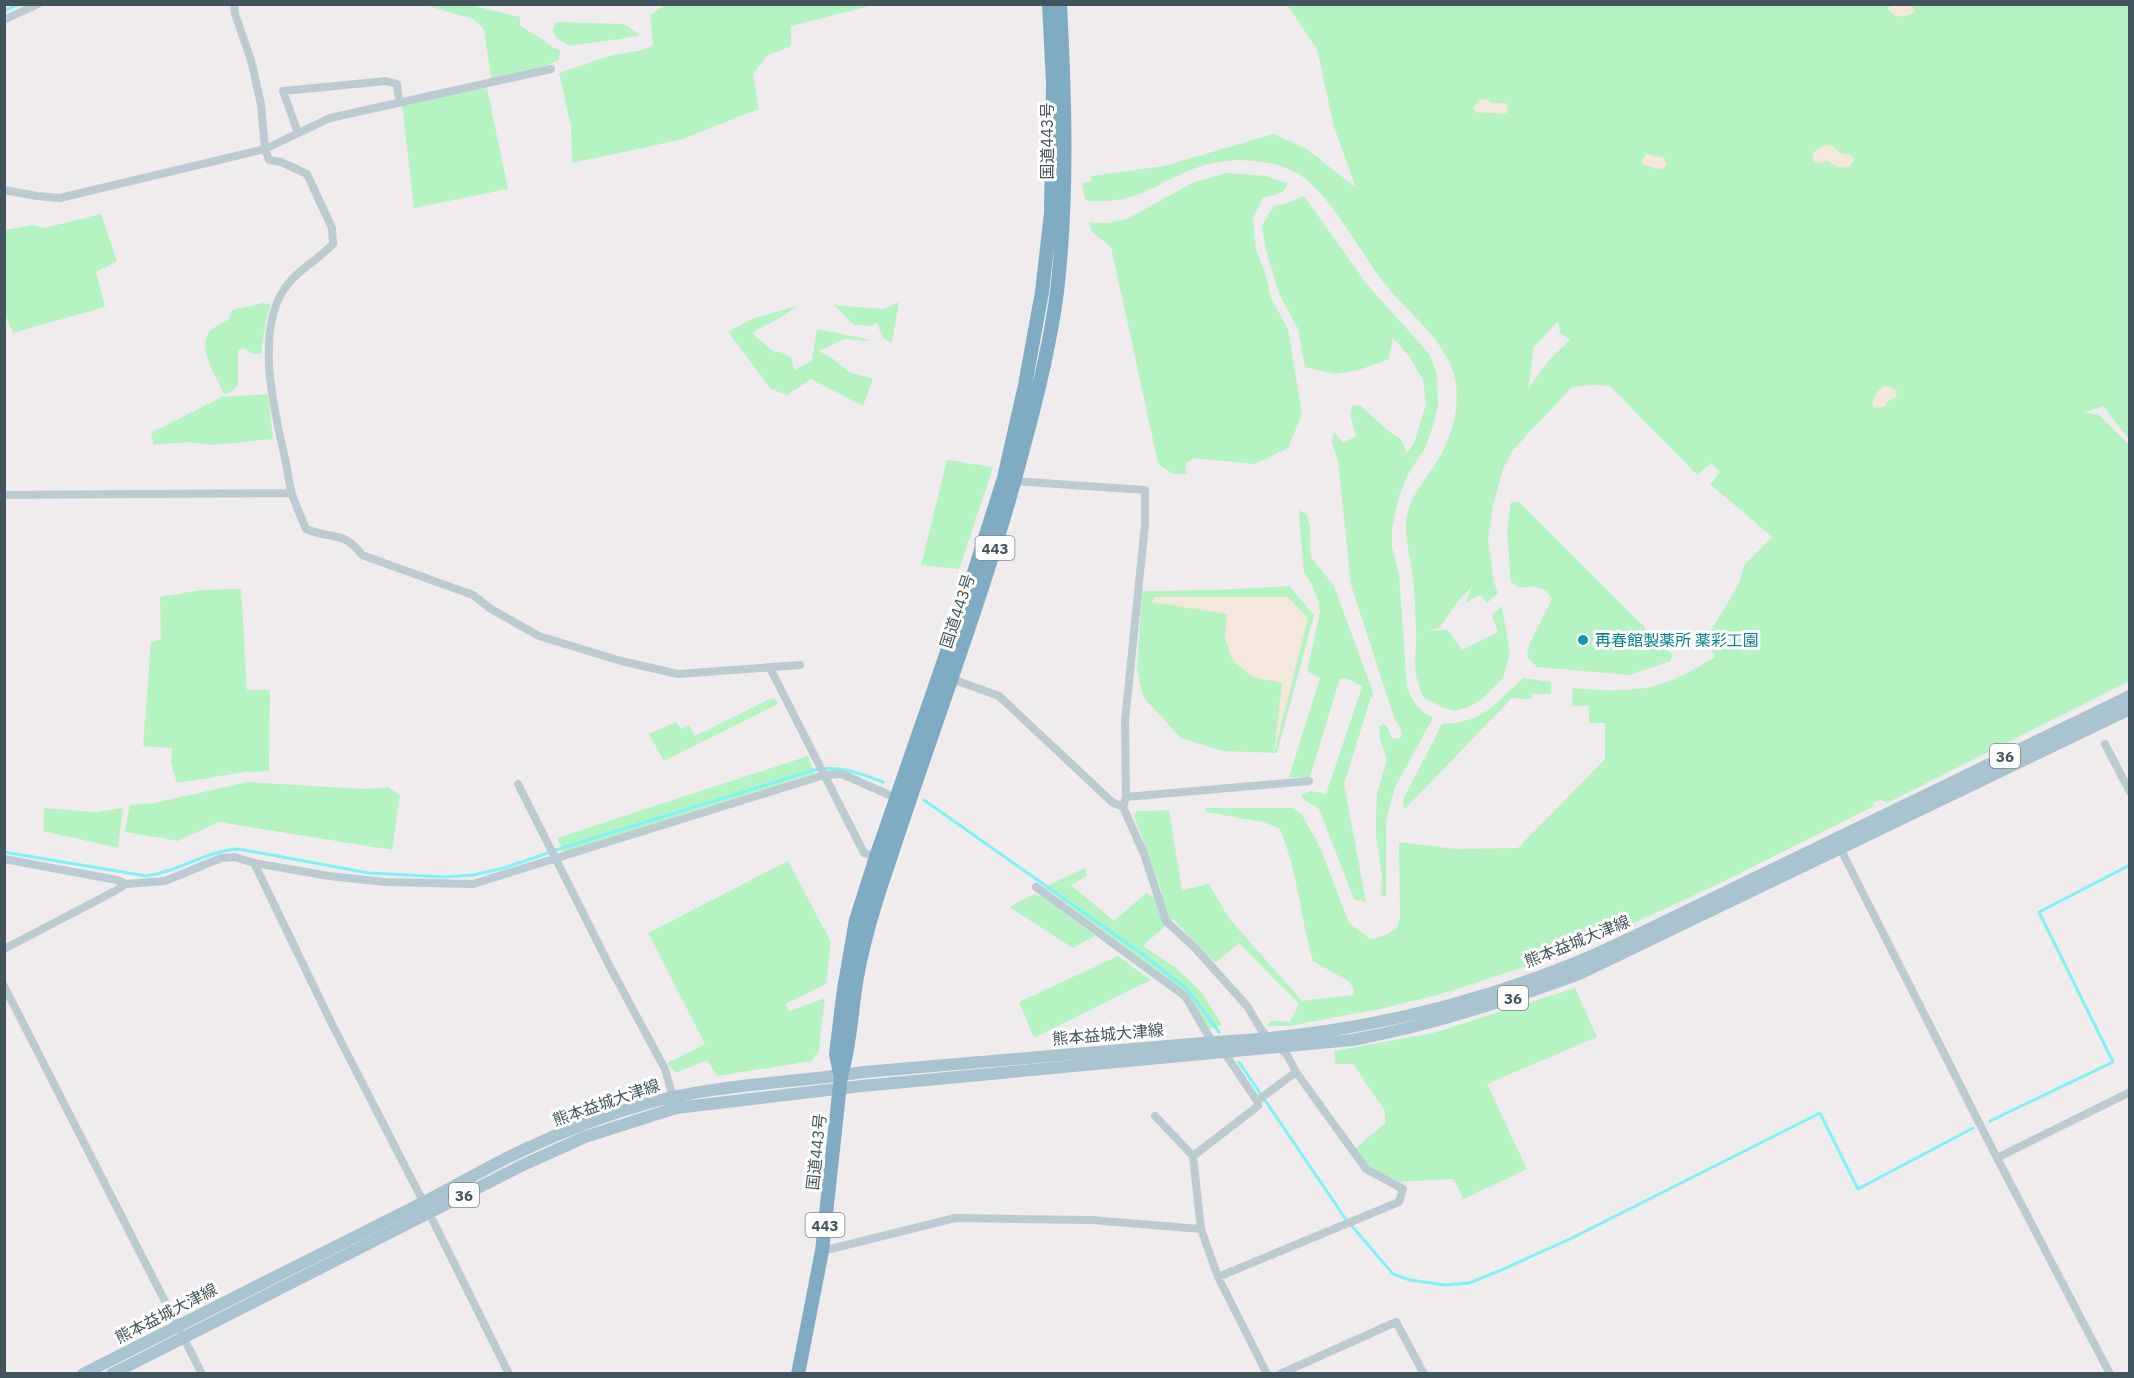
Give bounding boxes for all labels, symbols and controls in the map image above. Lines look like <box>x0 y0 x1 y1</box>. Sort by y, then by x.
street label: 国道443号 <box>1037 103 1057 179</box>
road number: 443 <box>976 536 1014 560</box>
street label: 国道443号 <box>936 571 978 651</box>
place label: 再春館製薬所 薬彩工園 <box>1595 630 1759 650</box>
marker: 再春館製薬所 薬彩工園 <box>1576 633 1590 647</box>
road number: 36 <box>1990 744 2020 768</box>
street label: 熊本益城大津線 <box>1521 911 1633 971</box>
road number: 36 <box>1498 986 1528 1010</box>
street label: 熊本益城大津線 <box>1051 1019 1165 1049</box>
street label: 熊本益城大津線 <box>550 1074 662 1130</box>
street label: 国道443号 <box>802 1113 830 1191</box>
road number: 36 <box>449 1183 479 1207</box>
road number: 443 <box>806 1213 844 1237</box>
street label: 熊本益城大津線 <box>112 1279 220 1347</box>

